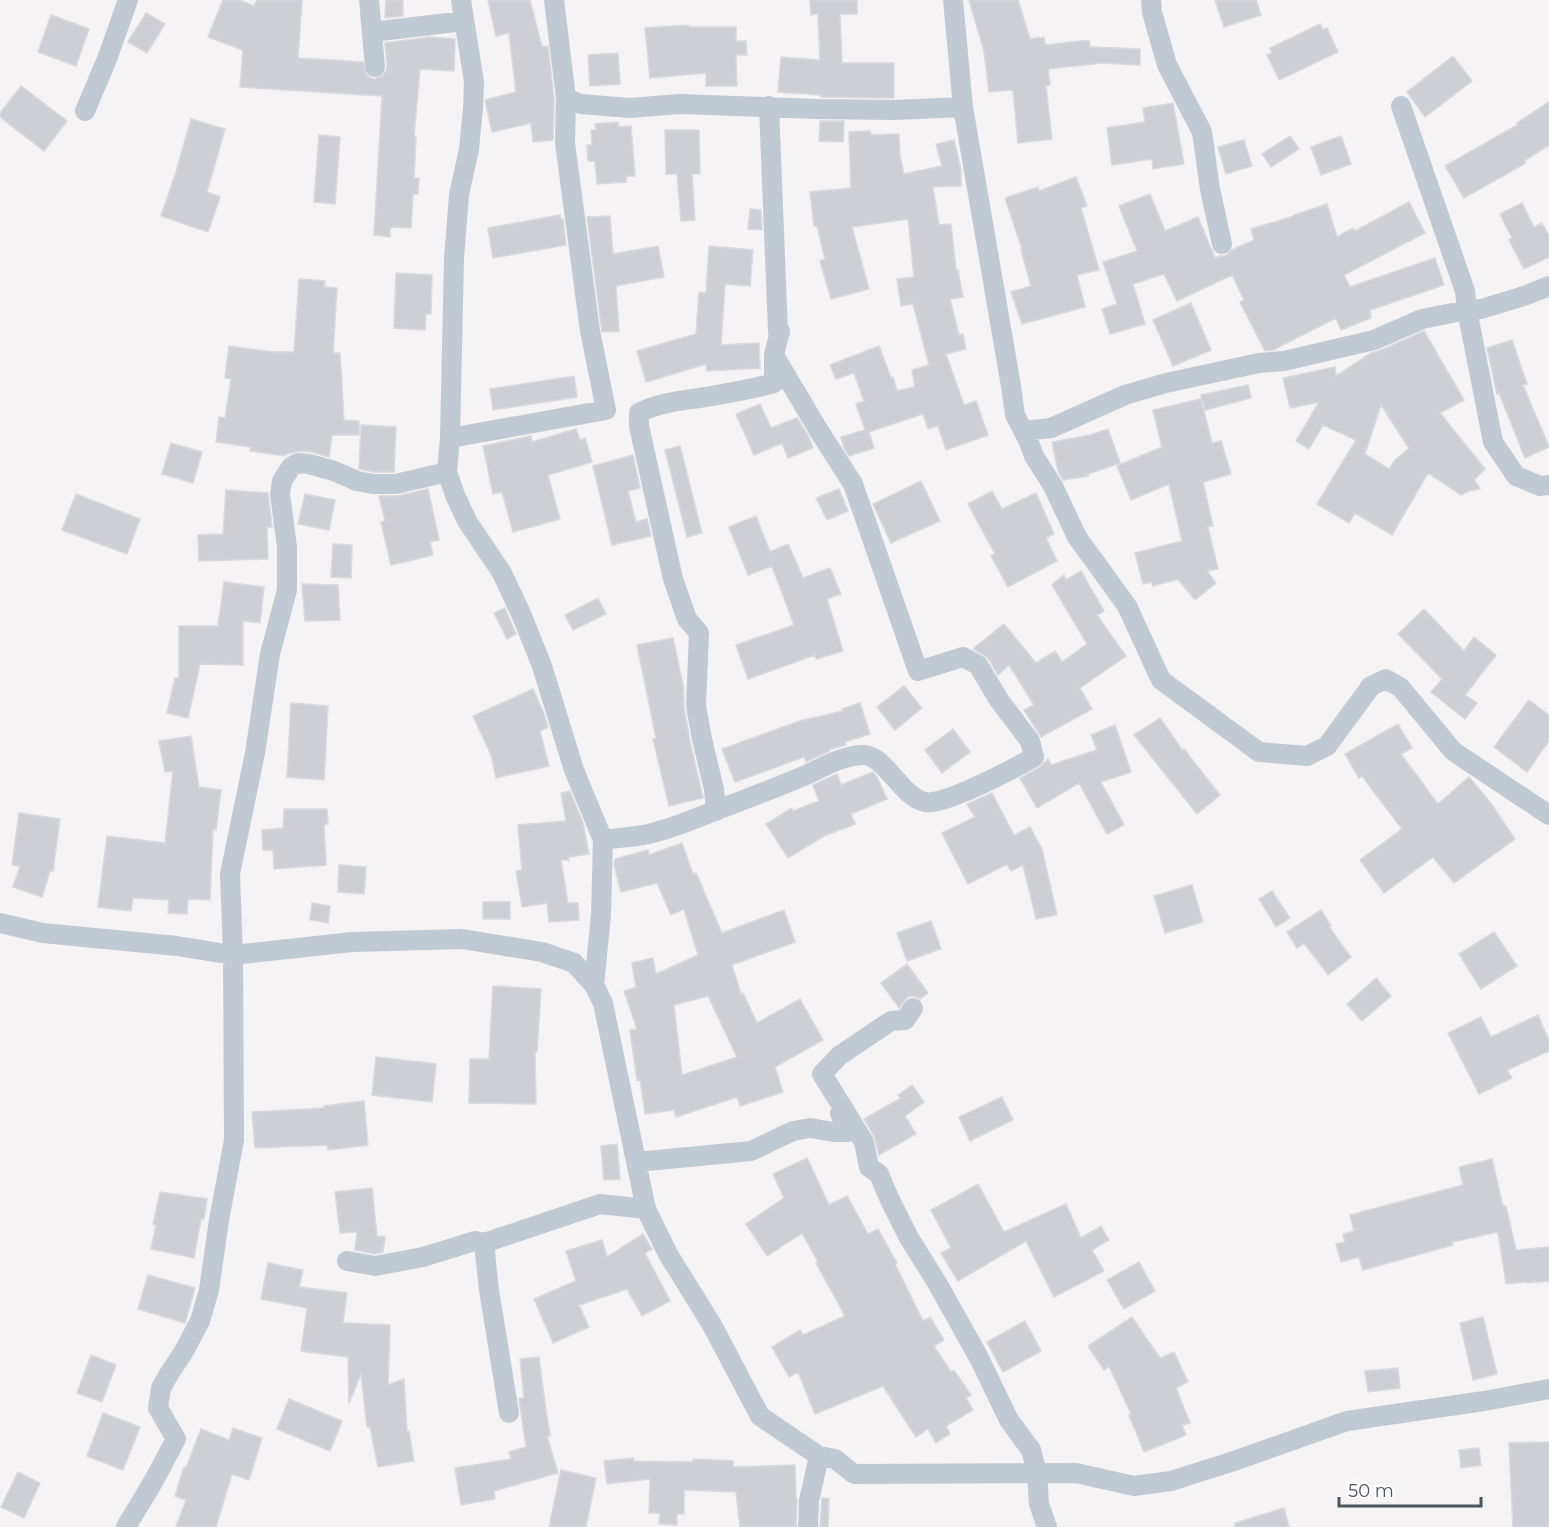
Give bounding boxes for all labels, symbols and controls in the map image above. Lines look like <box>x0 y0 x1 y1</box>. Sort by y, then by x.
scale bar <box>1339 1470 1482 1508</box>
text: 50 m <box>1348 1480 1394 1502</box>

